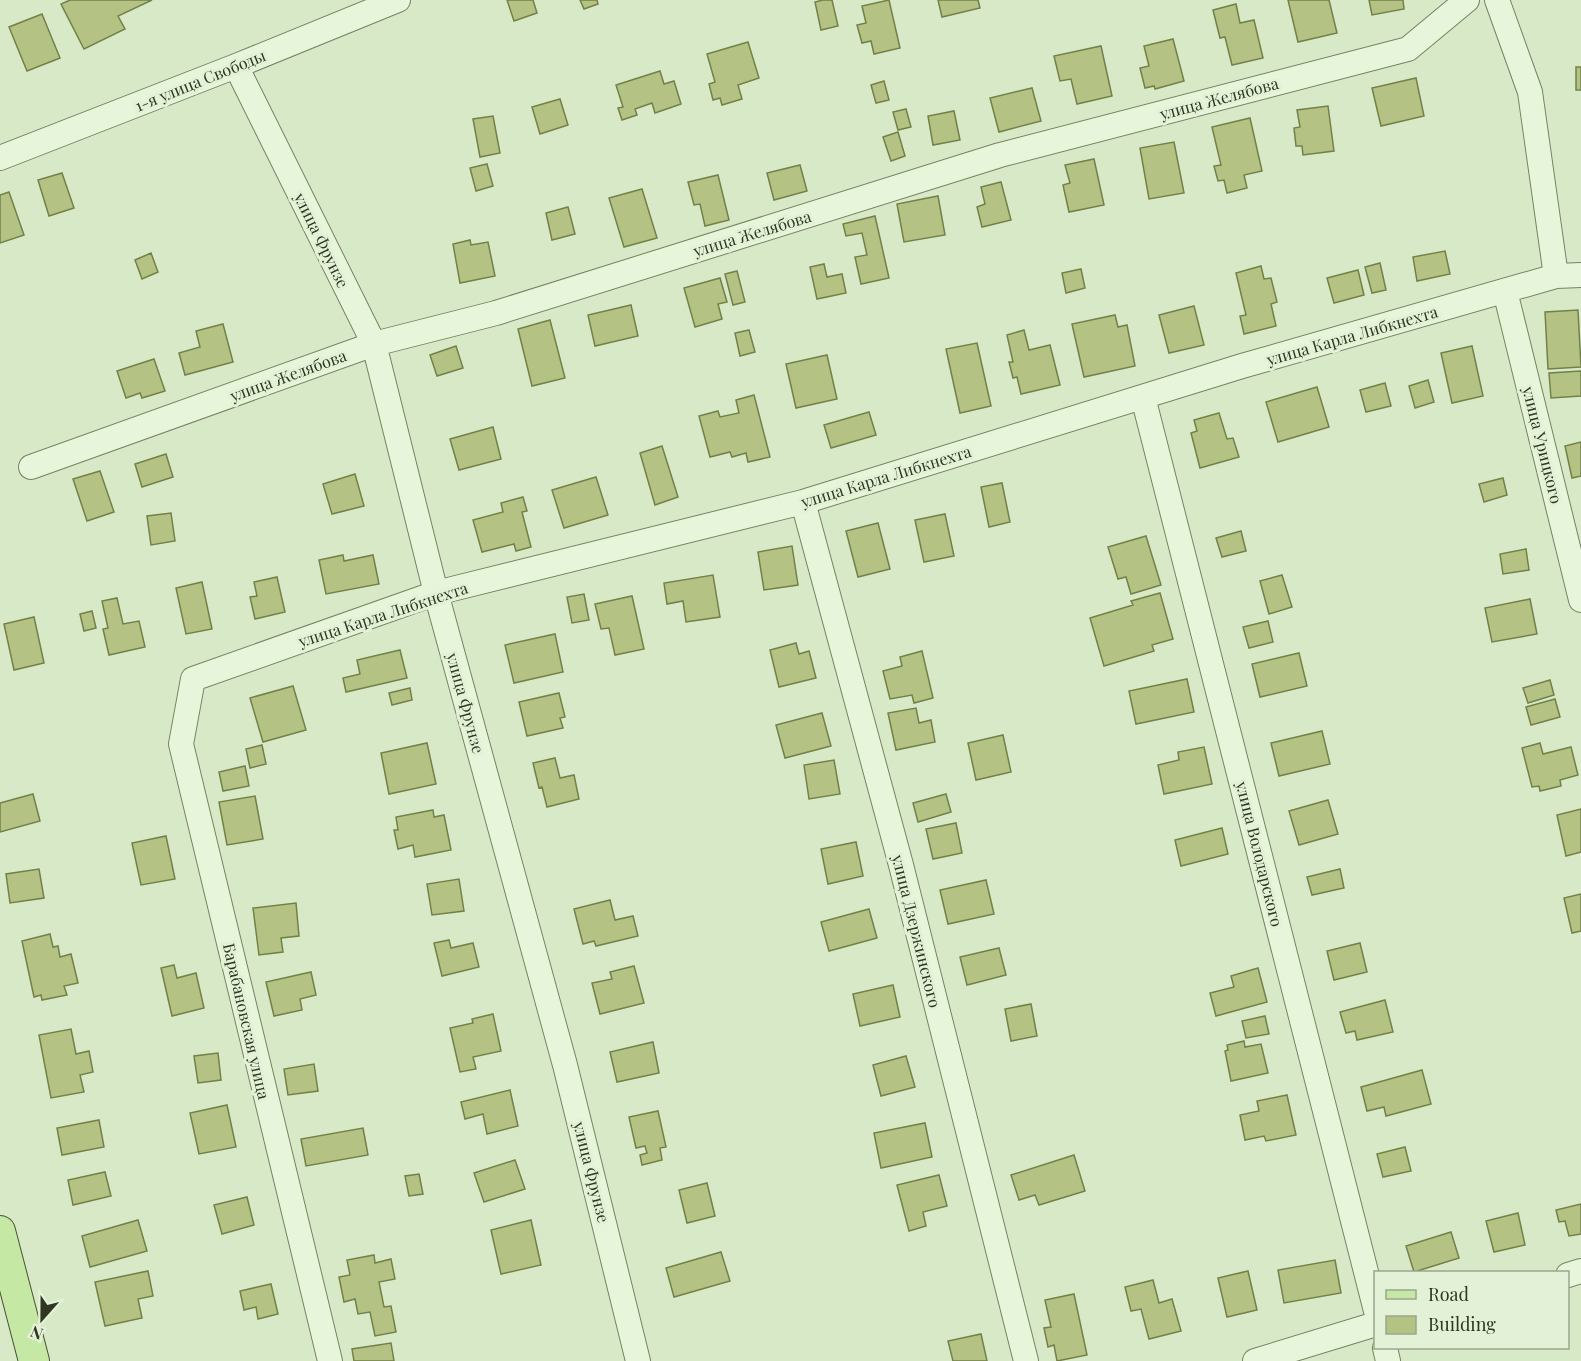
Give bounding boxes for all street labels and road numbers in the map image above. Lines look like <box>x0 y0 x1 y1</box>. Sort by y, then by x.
street label: 1-я улица Свободы <box>132 44 268 116</box>
street label: улица Желябова <box>1156 72 1281 124</box>
street label: улица Фрунзе <box>289 188 354 291</box>
street label: улица Желябова <box>690 205 814 261</box>
street label: улица Карла Либкнехта <box>1263 301 1440 370</box>
street label: улица Желябова <box>226 344 349 406</box>
street label: улица Урицкого <box>1518 383 1568 506</box>
street label: улица Карла Либкнехта <box>797 440 974 512</box>
street label: улица Карла Либкнехта <box>295 577 470 652</box>
street label: улица Фрунзе <box>442 649 490 756</box>
street label: улица Володарского <box>1232 778 1288 929</box>
street label: улица Дзержинского <box>888 851 946 1010</box>
street label: Барабановская улица <box>219 941 275 1101</box>
street label: улица Фрунзе <box>569 1118 615 1225</box>

